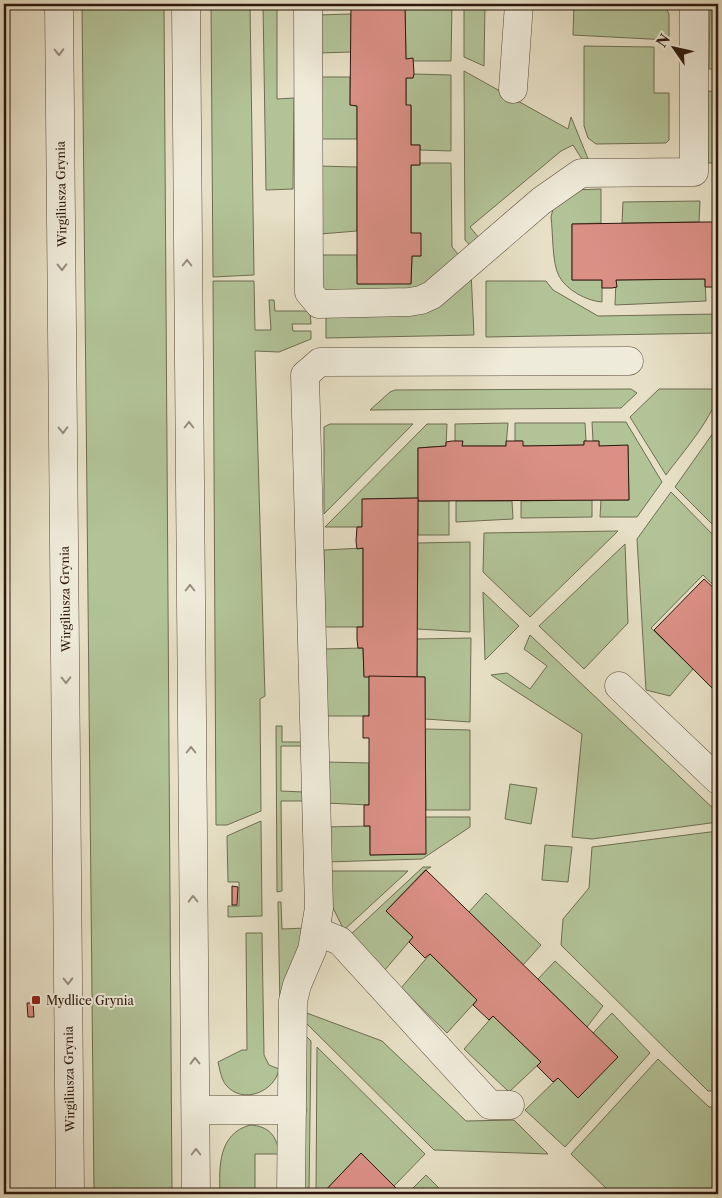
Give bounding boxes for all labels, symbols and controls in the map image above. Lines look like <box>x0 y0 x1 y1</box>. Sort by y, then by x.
north arrow <box>650 22 700 72</box>
text: N <box>652 31 674 51</box>
one-way arrow <box>54 49 65 57</box>
street label: Wirgiliusza Grynia <box>53 140 69 248</box>
one-way arrow <box>182 258 192 266</box>
one-way arrow <box>57 264 67 272</box>
one-way arrow <box>183 421 194 429</box>
one-way arrow <box>58 426 68 434</box>
street label: Wirgiliusza Grynia <box>57 545 73 653</box>
one-way arrow <box>185 583 195 591</box>
one-way arrow <box>61 676 71 684</box>
one-way arrow <box>186 746 196 754</box>
one-way arrow <box>188 895 198 902</box>
one-way arrow <box>63 978 73 985</box>
place label: Mydlice Grynia <box>46 993 134 1008</box>
marker: Mydlice Grynia <box>30 994 42 1006</box>
street label: Wirgiliusza Grynia <box>61 1025 77 1133</box>
one-way arrow <box>190 1057 200 1065</box>
one-way arrow <box>191 1148 201 1156</box>

